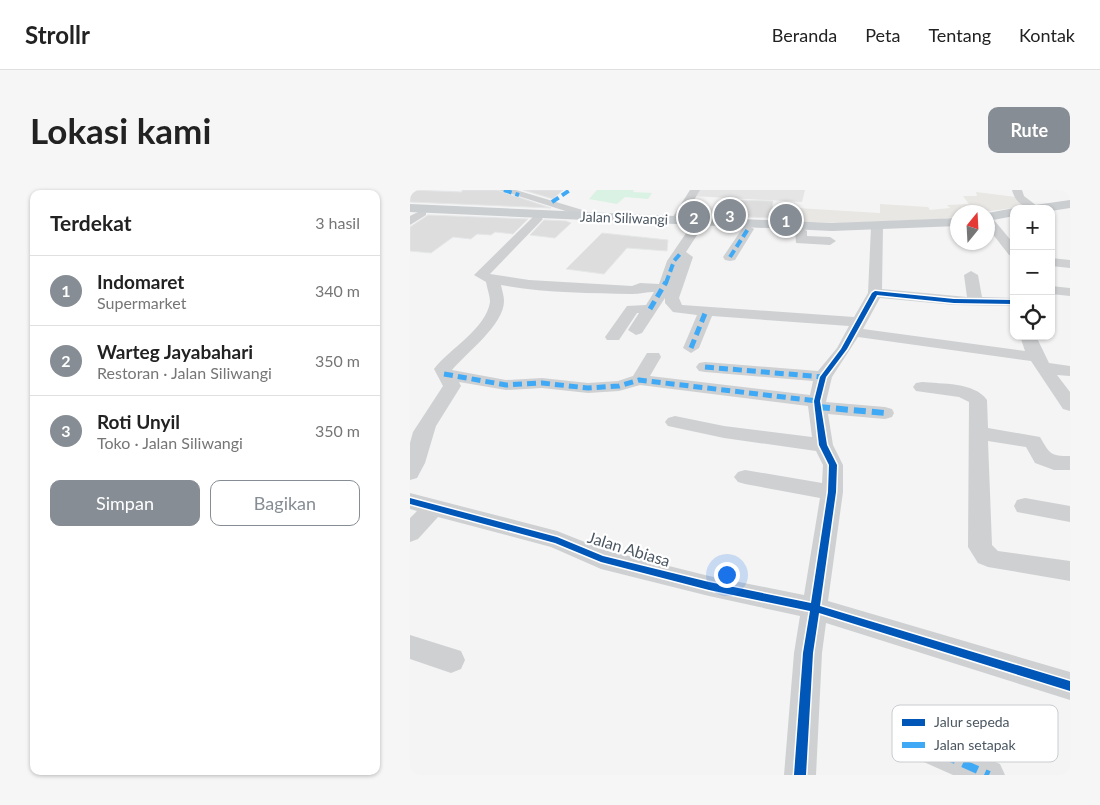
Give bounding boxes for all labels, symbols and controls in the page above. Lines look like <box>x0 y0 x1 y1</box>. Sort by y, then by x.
text: Strollr <box>25 20 90 49</box>
text: Beranda <box>772 24 837 46</box>
text: Peta <box>865 24 900 46</box>
text: Tentang <box>928 24 991 46</box>
text: Kontak <box>1019 24 1075 46</box>
button: Rute <box>988 107 1070 153</box>
text: Lokasi kami <box>30 109 211 151</box>
pin: 3 <box>714 196 746 234</box>
pin: 2 <box>678 198 710 236</box>
pin: 1 <box>770 201 802 239</box>
north arrow <box>950 205 995 250</box>
map controls <box>1010 205 1055 340</box>
button: + <box>1010 205 1055 250</box>
street label: Jalan Siliwangi <box>580 207 668 228</box>
text: Terdekat <box>50 210 132 235</box>
text: 3 hasil <box>315 213 360 232</box>
button: − <box>1010 250 1055 295</box>
text: Indomaret <box>97 270 184 293</box>
text: 1 <box>61 281 71 300</box>
text: 340 m <box>315 281 360 300</box>
text: Supermarket <box>97 293 186 312</box>
button: locate <box>1010 295 1055 340</box>
text: Warteg Jayabahari <box>97 340 253 363</box>
text: 2 <box>61 351 71 370</box>
text: 350 m <box>315 351 360 370</box>
text: Restoran · Jalan Siliwangi <box>97 363 272 382</box>
text: Roti Unyil <box>97 410 180 433</box>
text: 3 <box>61 421 71 440</box>
text: 350 m <box>315 421 360 440</box>
text: Toko · Jalan Siliwangi <box>97 433 243 452</box>
button: Simpan <box>50 480 200 526</box>
button: Bagikan <box>210 480 360 526</box>
street label: Jalan Abiasa <box>586 527 673 570</box>
your location <box>714 562 740 588</box>
legend <box>892 705 1058 762</box>
text: Jalur sepeda <box>934 713 1010 730</box>
text: Jalan setapak <box>934 736 1016 753</box>

